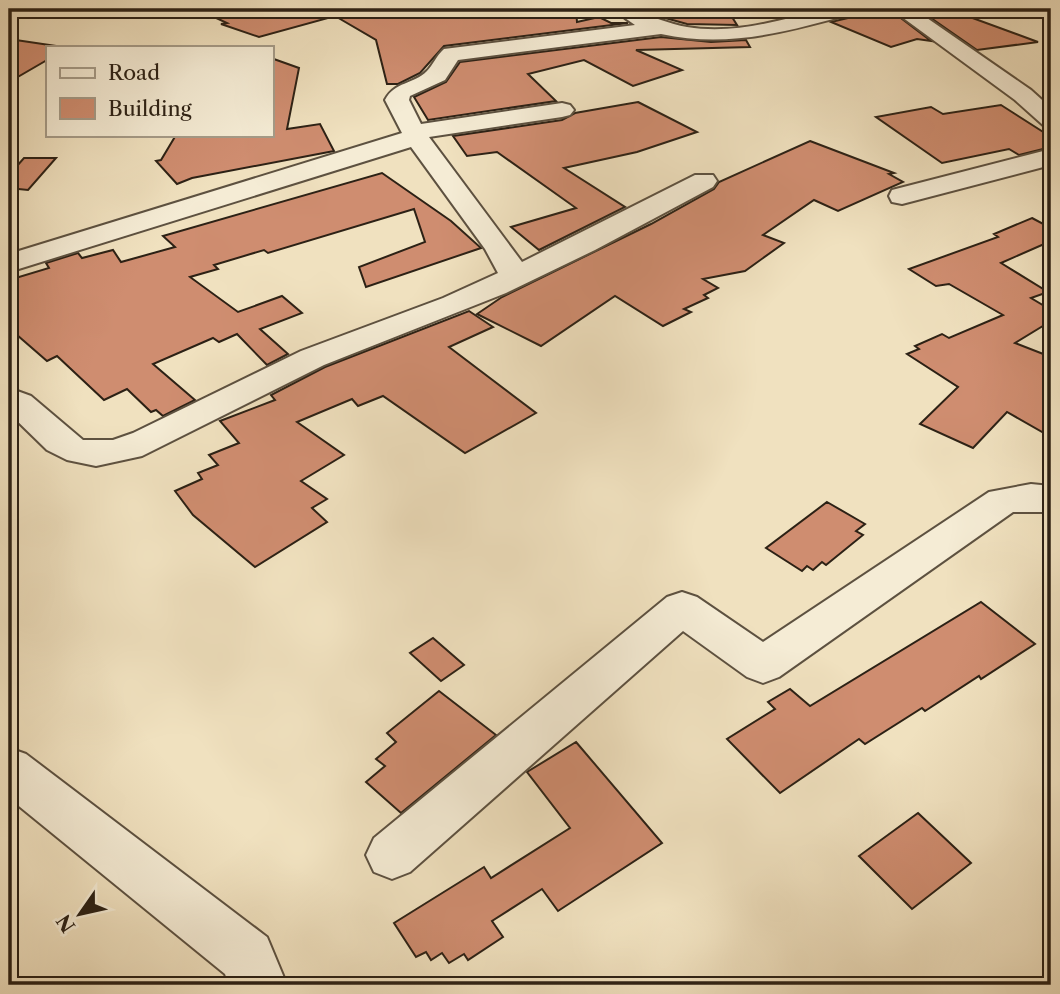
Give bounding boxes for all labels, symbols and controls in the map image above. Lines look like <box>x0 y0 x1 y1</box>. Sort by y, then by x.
legend <box>46 46 273 136</box>
text: Road <box>108 60 160 85</box>
text: Building <box>108 96 193 121</box>
north arrow <box>46 878 116 948</box>
text: N <box>52 910 80 937</box>

